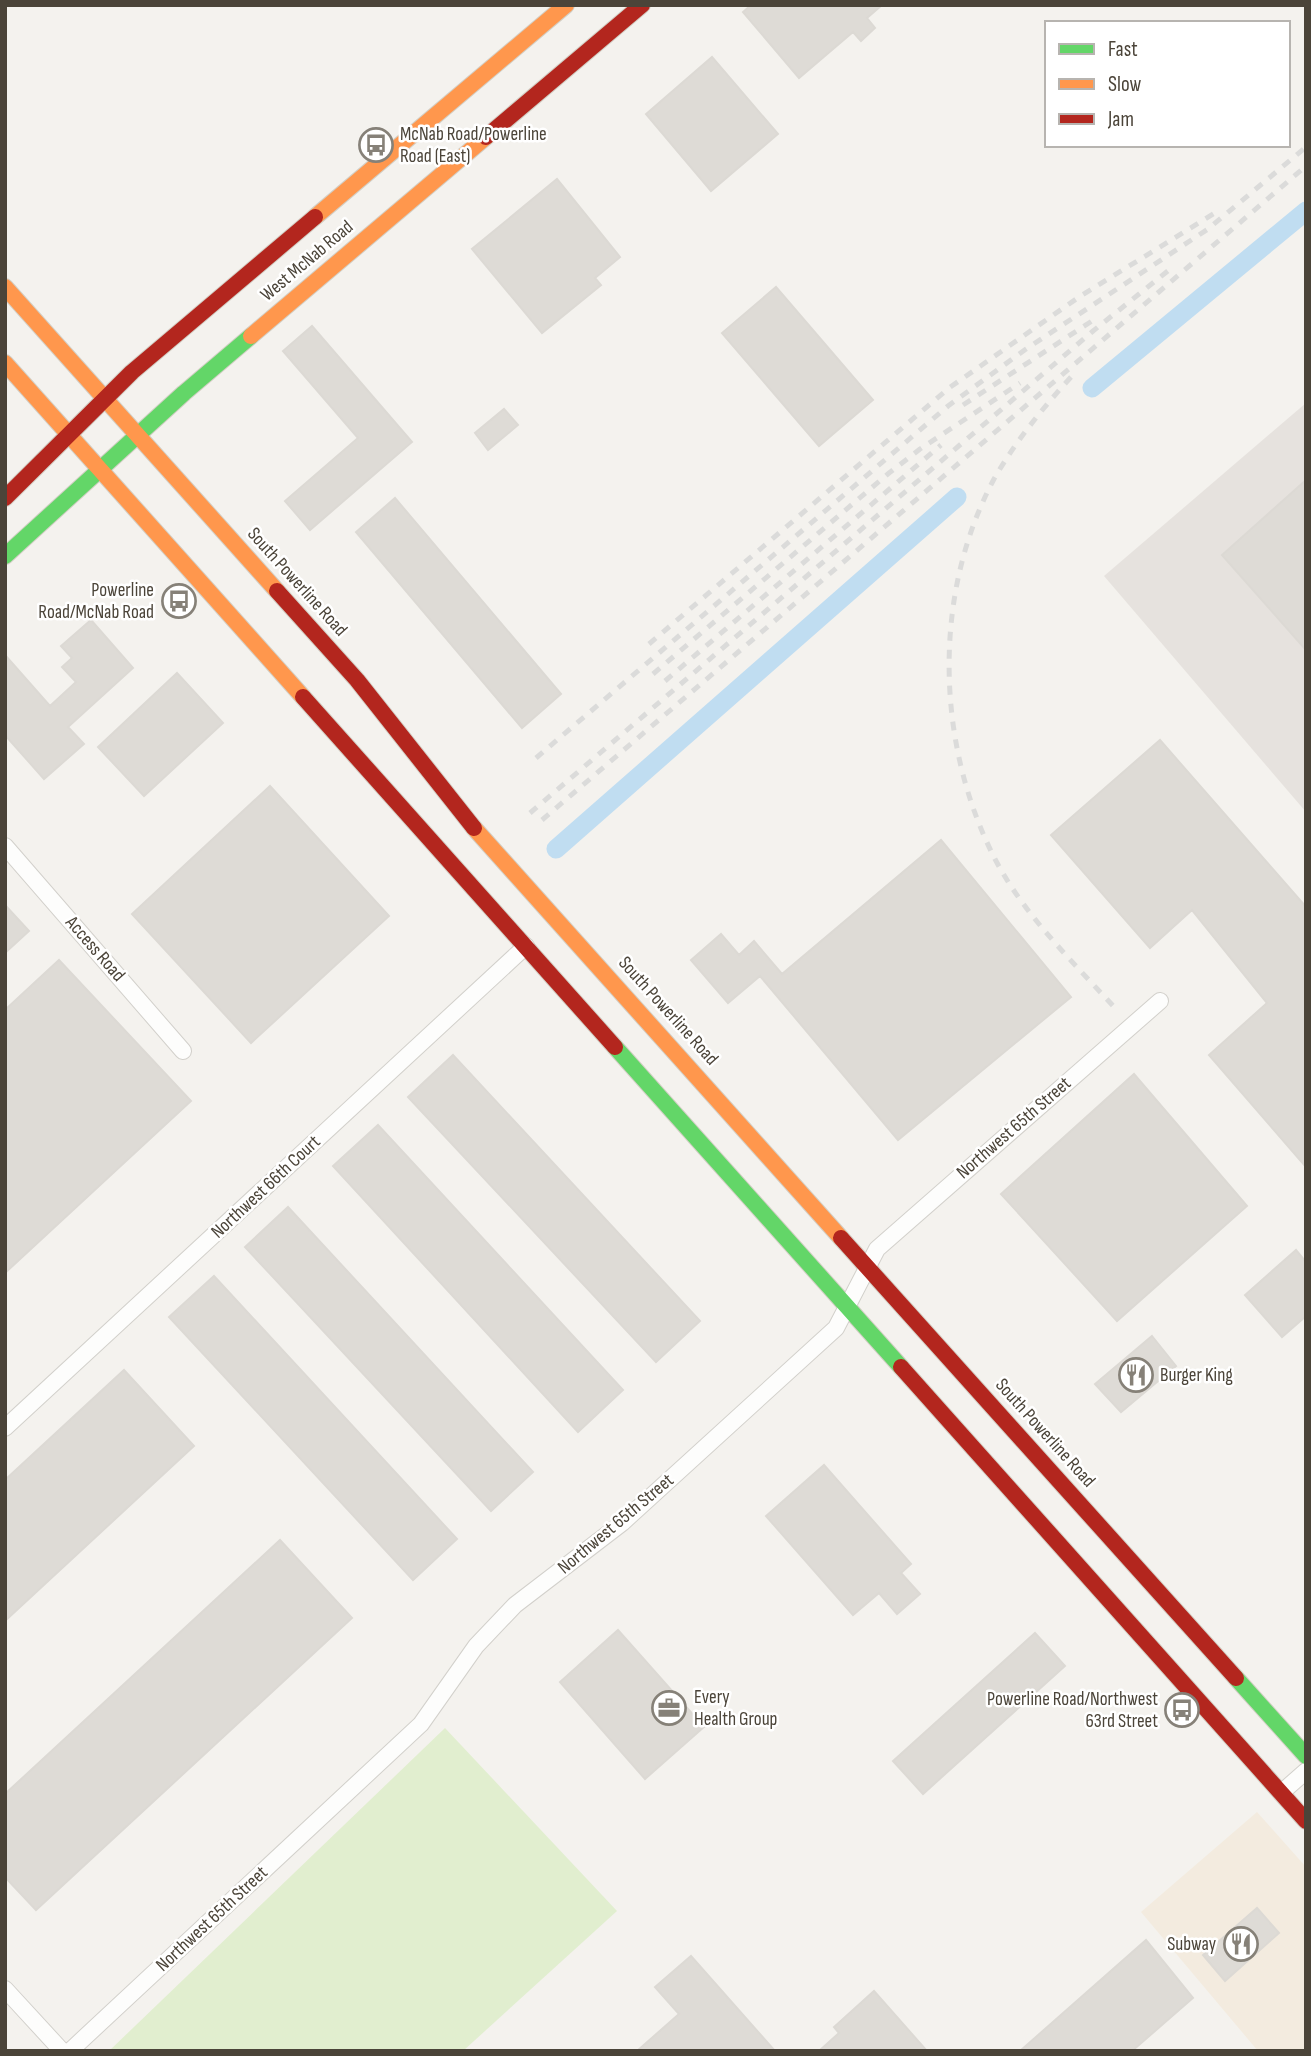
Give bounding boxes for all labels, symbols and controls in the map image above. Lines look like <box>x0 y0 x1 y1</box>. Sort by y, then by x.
legend <box>1045 21 1290 147</box>
text: Fast <box>1108 37 1138 62</box>
text: Slow <box>1108 72 1142 97</box>
text: Jam <box>1107 107 1134 132</box>
place label: McNab Road/Powerline Road (East) <box>400 123 547 168</box>
bus stop icon: McNab Road/Powerline Road (East) <box>357 126 395 164</box>
street label: West McNab Road <box>256 216 358 306</box>
street label: South Powerline Road <box>242 523 352 641</box>
place label: Powerline Road/McNab Road <box>38 579 154 624</box>
bus stop icon: Powerline Road/McNab Road <box>160 582 198 620</box>
street label: Access Road <box>60 911 130 986</box>
street label: South Powerline Road <box>613 952 723 1070</box>
street label: Northwest 65th Street <box>952 1072 1076 1184</box>
street label: Northwest 66th Court <box>207 1130 326 1243</box>
restaurant icon: Burger King <box>1117 1356 1155 1394</box>
place label: Burger King <box>1160 1364 1233 1387</box>
street label: South Powerline Road <box>990 1374 1100 1492</box>
street label: Northwest 65th Street <box>553 1469 679 1579</box>
place label: Every Health Group <box>694 1686 777 1731</box>
place label: Powerline Road/Northwest 63rd Street <box>987 1688 1158 1733</box>
office icon: Every Health Group <box>650 1689 688 1727</box>
bus stop icon: Powerline Road/Northwest 63rd Street <box>1163 1691 1201 1729</box>
street label: Northwest 65th Street <box>151 1861 273 1977</box>
restaurant icon: Subway <box>1222 1925 1260 1963</box>
place label: Subway <box>1167 1933 1217 1956</box>

